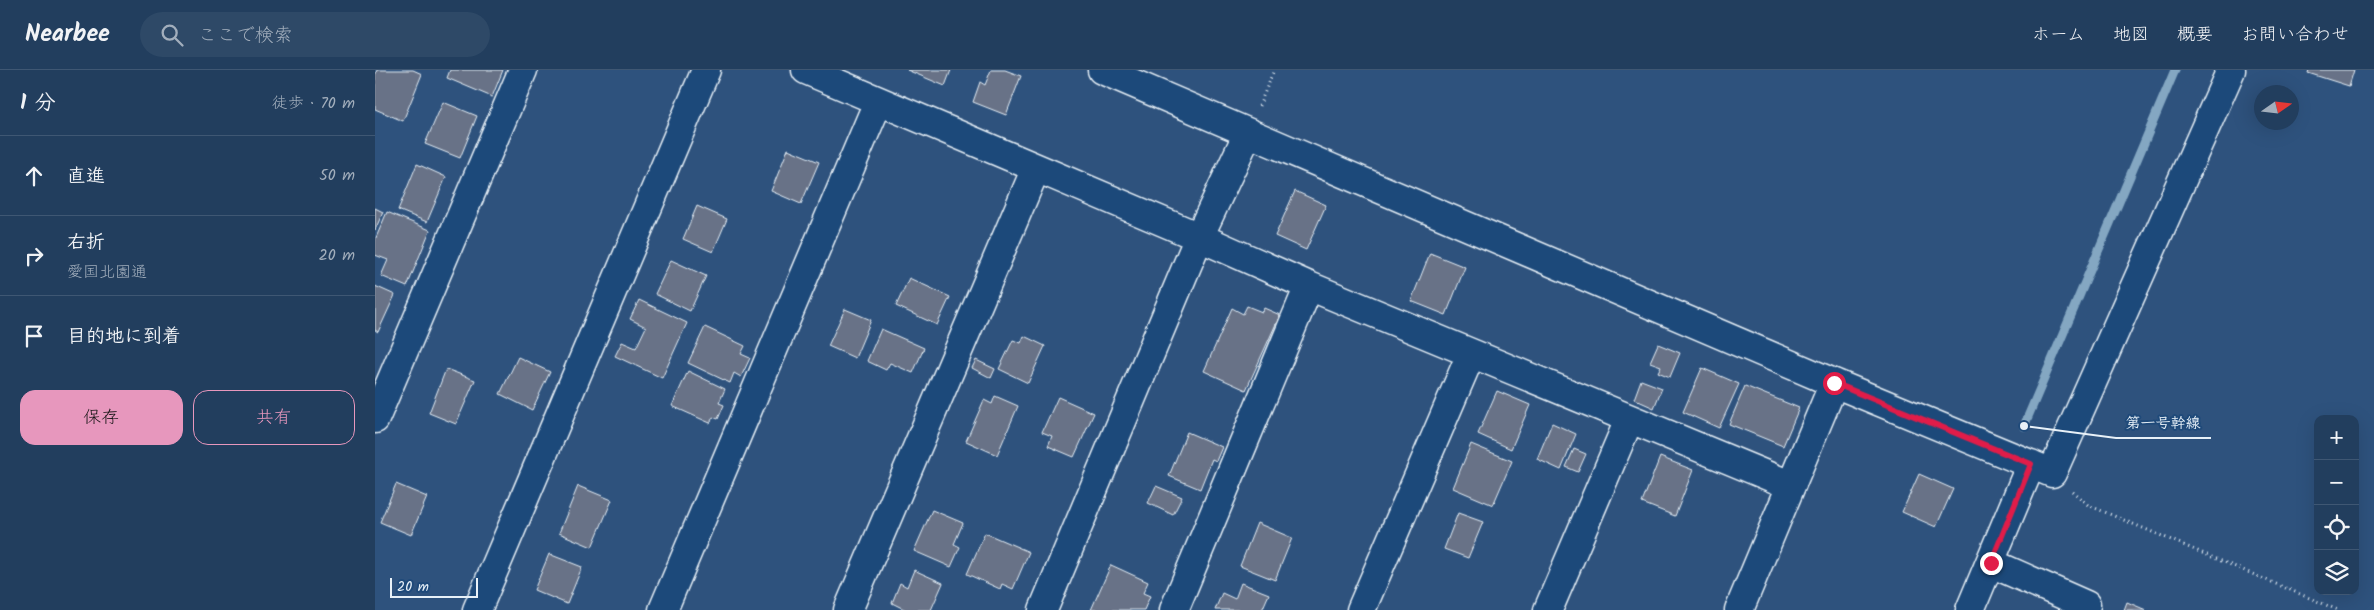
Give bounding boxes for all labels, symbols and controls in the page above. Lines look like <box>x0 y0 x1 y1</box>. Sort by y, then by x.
search box <box>140 12 490 57</box>
text: Nearbee <box>25 15 110 54</box>
icon: search <box>158 21 186 49</box>
text: ここで検索 <box>198 21 293 51</box>
text: ホーム <box>2032 21 2085 50</box>
text: 地図 <box>2113 21 2149 50</box>
text: 概要 <box>2177 21 2213 50</box>
text: お問い合わせ <box>2241 21 2349 50</box>
north arrow <box>2254 85 2299 130</box>
text: 1 分 <box>20 87 55 120</box>
text: 徒歩 · 70 m <box>272 91 355 116</box>
icon: ahead <box>20 162 48 190</box>
text: 直進 <box>67 162 105 192</box>
text: 50 m <box>319 163 355 188</box>
text: 右折 <box>67 228 105 258</box>
icon: right <box>20 242 48 270</box>
text: 20 m <box>319 243 355 268</box>
text: 愛国北園通 <box>67 260 147 285</box>
icon: arrive <box>20 322 48 350</box>
text: 目的地に到着 <box>67 322 181 352</box>
route start <box>1823 372 1846 395</box>
button: 保存 <box>20 390 183 445</box>
button: 共有 <box>193 390 355 445</box>
callout: 第一号幹線 <box>2116 408 2211 438</box>
text: 第一号幹線 <box>2125 412 2201 436</box>
map controls <box>2314 415 2359 595</box>
button: + <box>2314 415 2359 460</box>
button: − <box>2314 460 2359 505</box>
button: locate <box>2314 505 2359 550</box>
button: layers <box>2314 550 2359 595</box>
route end <box>1980 552 2003 575</box>
scale bar <box>390 575 477 598</box>
text: 20 m <box>397 576 429 598</box>

